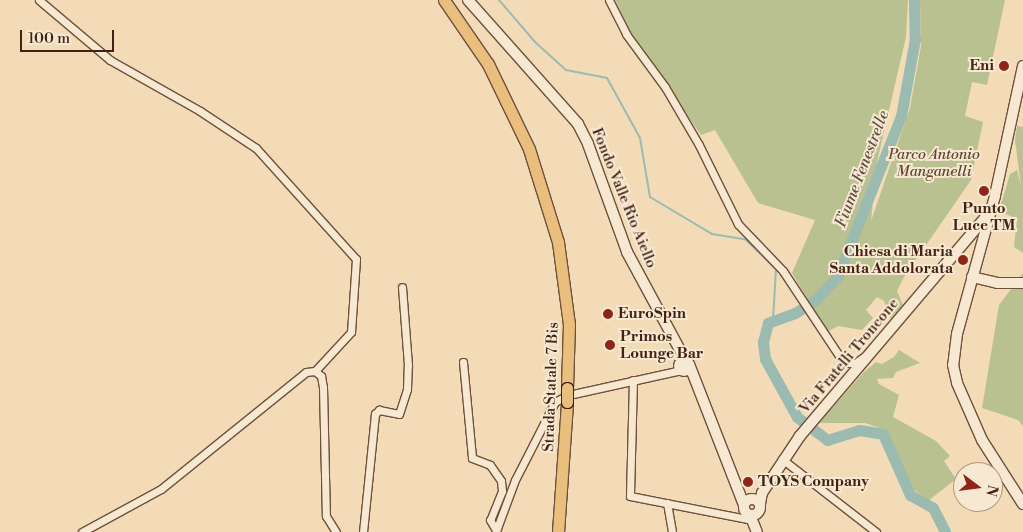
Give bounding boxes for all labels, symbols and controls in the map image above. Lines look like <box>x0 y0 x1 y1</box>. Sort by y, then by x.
scale bar <box>22 20 116 52</box>
text: 100 m <box>28 29 70 48</box>
place label: Eni <box>970 57 994 75</box>
marker: Eni <box>998 60 1010 72</box>
water label: Fiume Fenestrelle <box>831 108 893 230</box>
street label: Fondo Valle Rio Aiello <box>588 125 660 271</box>
park label: Parco Antonio Manganelli <box>888 145 980 180</box>
marker: Punto Luce TM <box>978 185 990 197</box>
place label: Punto Luce TM <box>953 199 1015 234</box>
place label: Chiesa di Maria Santa Addolorata <box>829 242 953 277</box>
marker: Chiesa di Maria Santa Addolorata <box>957 254 969 266</box>
street label: Via Fratelli Troncone <box>796 295 902 417</box>
place label: EuroSpin <box>618 305 686 323</box>
marker: EuroSpin <box>602 308 614 320</box>
street label: Strada Statale 7 Bis <box>540 322 562 452</box>
place label: Primos Lounge Bar <box>620 327 703 362</box>
marker: Primos Lounge Bar <box>604 339 616 351</box>
north arrow <box>953 462 1003 512</box>
place label: TOYS Company <box>758 473 869 491</box>
marker: TOYS Company <box>742 476 754 488</box>
text: N <box>981 483 1002 498</box>

